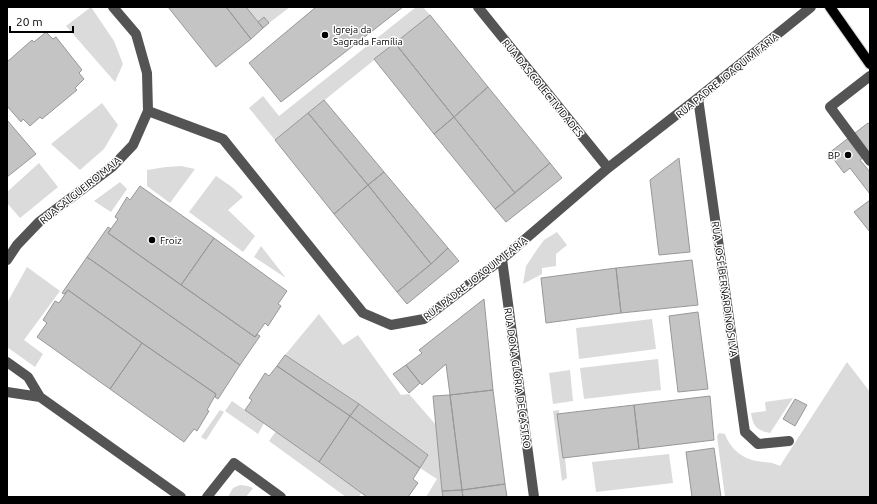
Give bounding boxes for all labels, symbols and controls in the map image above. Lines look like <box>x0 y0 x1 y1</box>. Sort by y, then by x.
scale bar <box>10 8 73 34</box>
text: 20 m <box>16 15 43 28</box>
place label: Igreja da Sagrada Família <box>333 24 403 47</box>
marker: Igreja da Sagrada Família <box>320 30 330 40</box>
street label: RUA PADRE JOAQUIM FARIA <box>674 30 781 120</box>
street label: RUA DAS COLECTIVIDADES <box>500 37 585 139</box>
place label: BP <box>828 150 840 161</box>
marker: BP <box>843 150 853 160</box>
street label: RUA SALGUEIRO MAIA <box>38 154 123 226</box>
street label: RUA JOSÉ BERNARDINO SILVA <box>710 220 741 358</box>
street label: RUA PADRE JOAQUIM FARIA <box>421 234 530 322</box>
marker: Froiz <box>147 235 157 245</box>
place label: Froiz <box>160 235 182 246</box>
street label: RUA DONA GLÓRIA DE CASTRO <box>502 307 534 449</box>

